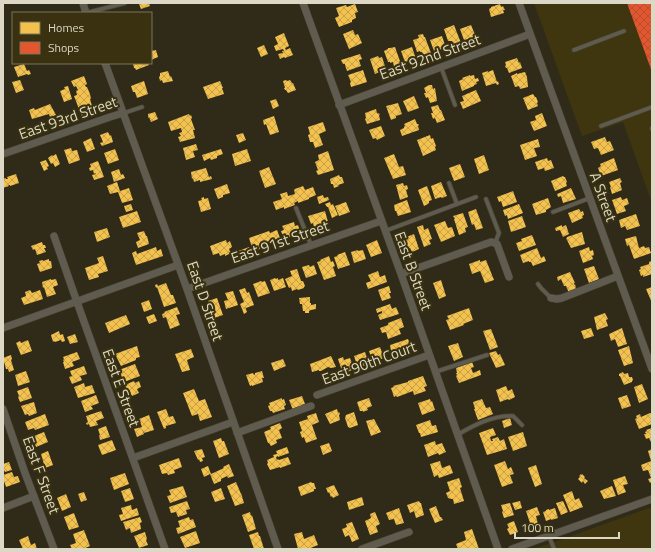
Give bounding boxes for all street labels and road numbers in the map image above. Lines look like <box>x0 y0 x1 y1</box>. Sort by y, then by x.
street label: East 92nd Street <box>376 27 484 85</box>
street label: East 93rd Street <box>15 90 121 145</box>
street label: A Street <box>584 169 623 225</box>
street label: East 91st Street <box>228 214 333 269</box>
street label: East B Street <box>389 228 439 314</box>
street label: East D Street <box>181 258 230 345</box>
street label: East 90th Court <box>318 335 420 390</box>
street label: East E Street <box>97 346 146 431</box>
street label: East F Street <box>17 433 66 518</box>

